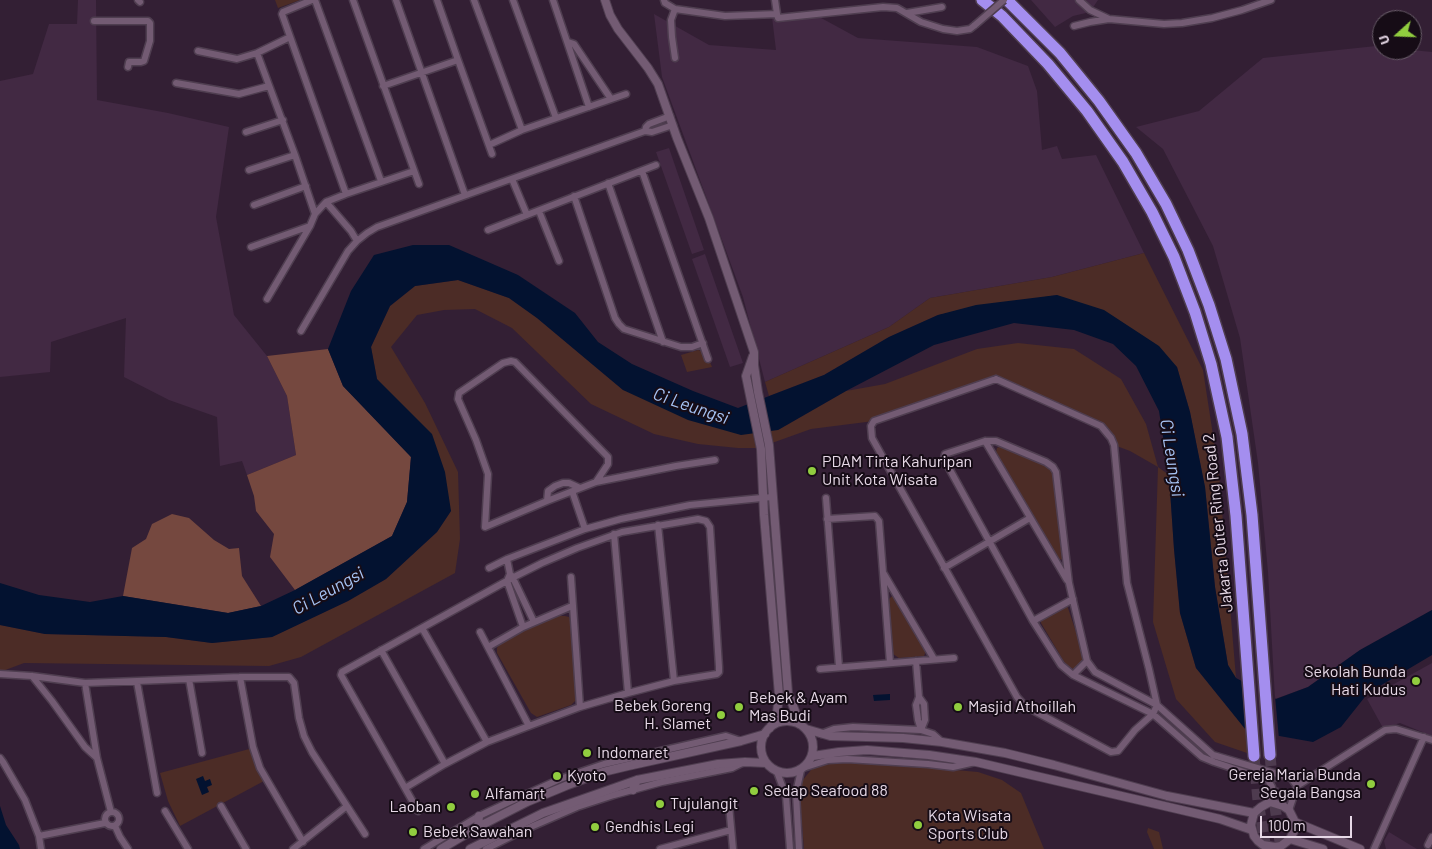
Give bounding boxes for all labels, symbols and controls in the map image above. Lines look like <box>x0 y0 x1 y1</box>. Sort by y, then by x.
north arrow <box>1372 10 1422 60</box>
text: U <box>1374 33 1393 47</box>
water label: Ci Leungsi <box>650 383 732 429</box>
water label: Ci Leungsi <box>1155 417 1189 499</box>
street label: Jakarta Outer Ring Road 2 <box>1199 433 1237 613</box>
place label: PDAM Tirta Kahuripan Unit Kota Wisata <box>822 452 972 490</box>
marker: PDAM Tirta Kahuripan Unit Kota Wisata <box>806 465 818 477</box>
water label: Ci Leungsi <box>288 562 368 620</box>
place label: Sekolah Bunda Hati Kudus <box>1304 662 1406 700</box>
marker: Sekolah Bunda Hati Kudus <box>1410 675 1422 687</box>
place label: Bebek & Ayam Mas Budi <box>749 688 848 726</box>
place label: Bebek Goreng H. Slamet <box>614 696 711 734</box>
place label: Masjid Athoillah <box>968 697 1076 717</box>
marker: Bebek & Ayam Mas Budi <box>733 701 745 713</box>
marker: Masjid Athoillah <box>952 701 964 713</box>
marker: Bebek Goreng H. Slamet <box>715 709 727 721</box>
place label: Indomaret <box>597 743 669 763</box>
marker: Indomaret <box>581 747 593 759</box>
place label: Gereja Maria Bunda Segala Bangsa <box>1228 765 1361 803</box>
place label: Kyoto <box>567 766 606 786</box>
marker: Kyoto <box>551 770 563 782</box>
marker: Gereja Maria Bunda Segala Bangsa <box>1365 778 1377 790</box>
place label: Sedap Seafood 88 <box>764 781 888 801</box>
place label: Alfamart <box>485 784 545 804</box>
marker: Sedap Seafood 88 <box>748 785 760 797</box>
marker: Alfamart <box>469 788 481 800</box>
place label: Tujulangit <box>670 794 738 814</box>
place label: Laoban <box>389 797 441 817</box>
marker: Tujulangit <box>654 798 666 810</box>
marker: Laoban <box>445 801 457 813</box>
place label: Kota Wisata Sports Club <box>928 806 1011 844</box>
scale bar <box>1262 806 1354 838</box>
text: 100 m <box>1268 816 1306 834</box>
place label: Gendhis Legi <box>605 817 694 837</box>
marker: Kota Wisata Sports Club <box>912 819 924 831</box>
marker: Gendhis Legi <box>589 821 601 833</box>
place label: Bebek Sawahan <box>423 822 532 842</box>
marker: Bebek Sawahan <box>407 826 419 838</box>

